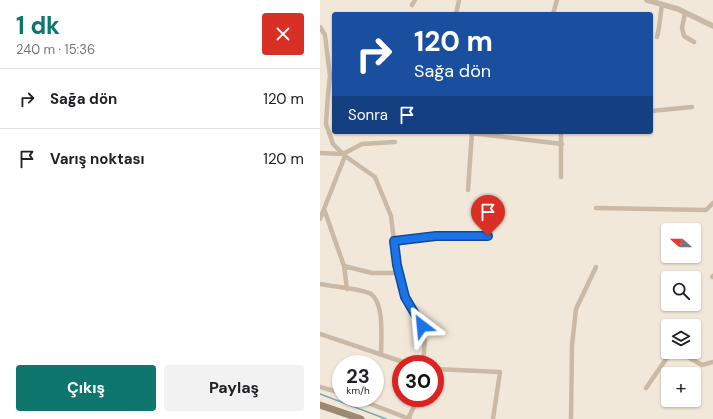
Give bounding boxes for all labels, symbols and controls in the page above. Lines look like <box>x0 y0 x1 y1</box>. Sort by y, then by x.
text: 1 dk <box>16 10 60 41</box>
button: close <box>262 13 304 55</box>
text: 120 m <box>414 23 493 60</box>
icon: right <box>348 28 400 80</box>
text: 240 m · 15:36 <box>16 41 95 58</box>
text: Sağa dön <box>414 59 491 83</box>
icon: right <box>16 88 38 110</box>
text: Sağa dön <box>50 89 117 109</box>
text: 120 m <box>263 89 304 109</box>
icon: arrive <box>396 104 418 126</box>
text: Sonra <box>348 105 388 125</box>
icon: arrive <box>16 148 38 170</box>
text: Varış noktası <box>50 149 144 169</box>
text: 120 m <box>263 149 304 169</box>
pin <box>471 195 505 236</box>
icon: arrive <box>477 201 499 223</box>
north arrow <box>661 223 701 263</box>
map controls <box>661 223 701 407</box>
button: search <box>661 271 701 311</box>
position arrow <box>401 305 443 347</box>
button: layers <box>661 319 701 359</box>
speed limit sign: 30 <box>392 355 444 407</box>
text: 23 <box>346 363 370 389</box>
button: Çıkış <box>16 365 156 411</box>
button: Paylaş <box>164 365 304 411</box>
button: + <box>661 367 701 407</box>
text: km/h <box>346 384 370 397</box>

